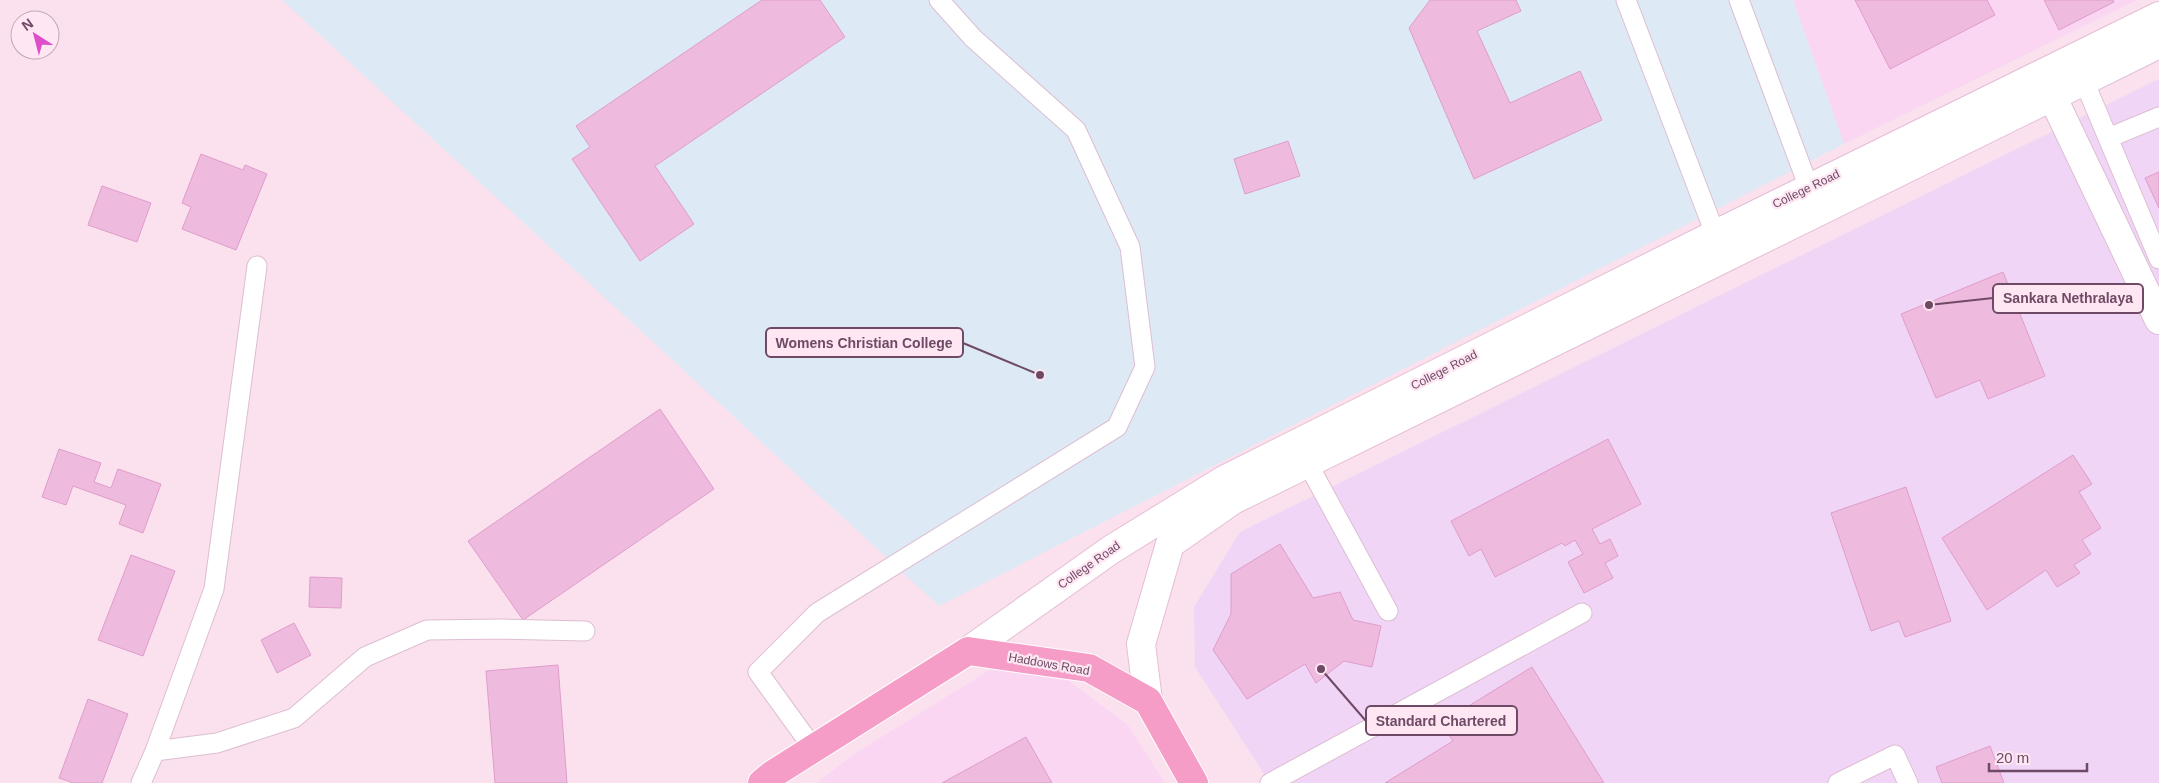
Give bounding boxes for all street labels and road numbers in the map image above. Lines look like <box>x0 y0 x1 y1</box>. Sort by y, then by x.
street label: College Road <box>1770 167 1842 211</box>
street label: College Road <box>1408 347 1480 393</box>
street label: College Road <box>1055 538 1123 592</box>
street label: Haddows Road <box>1007 650 1091 678</box>

